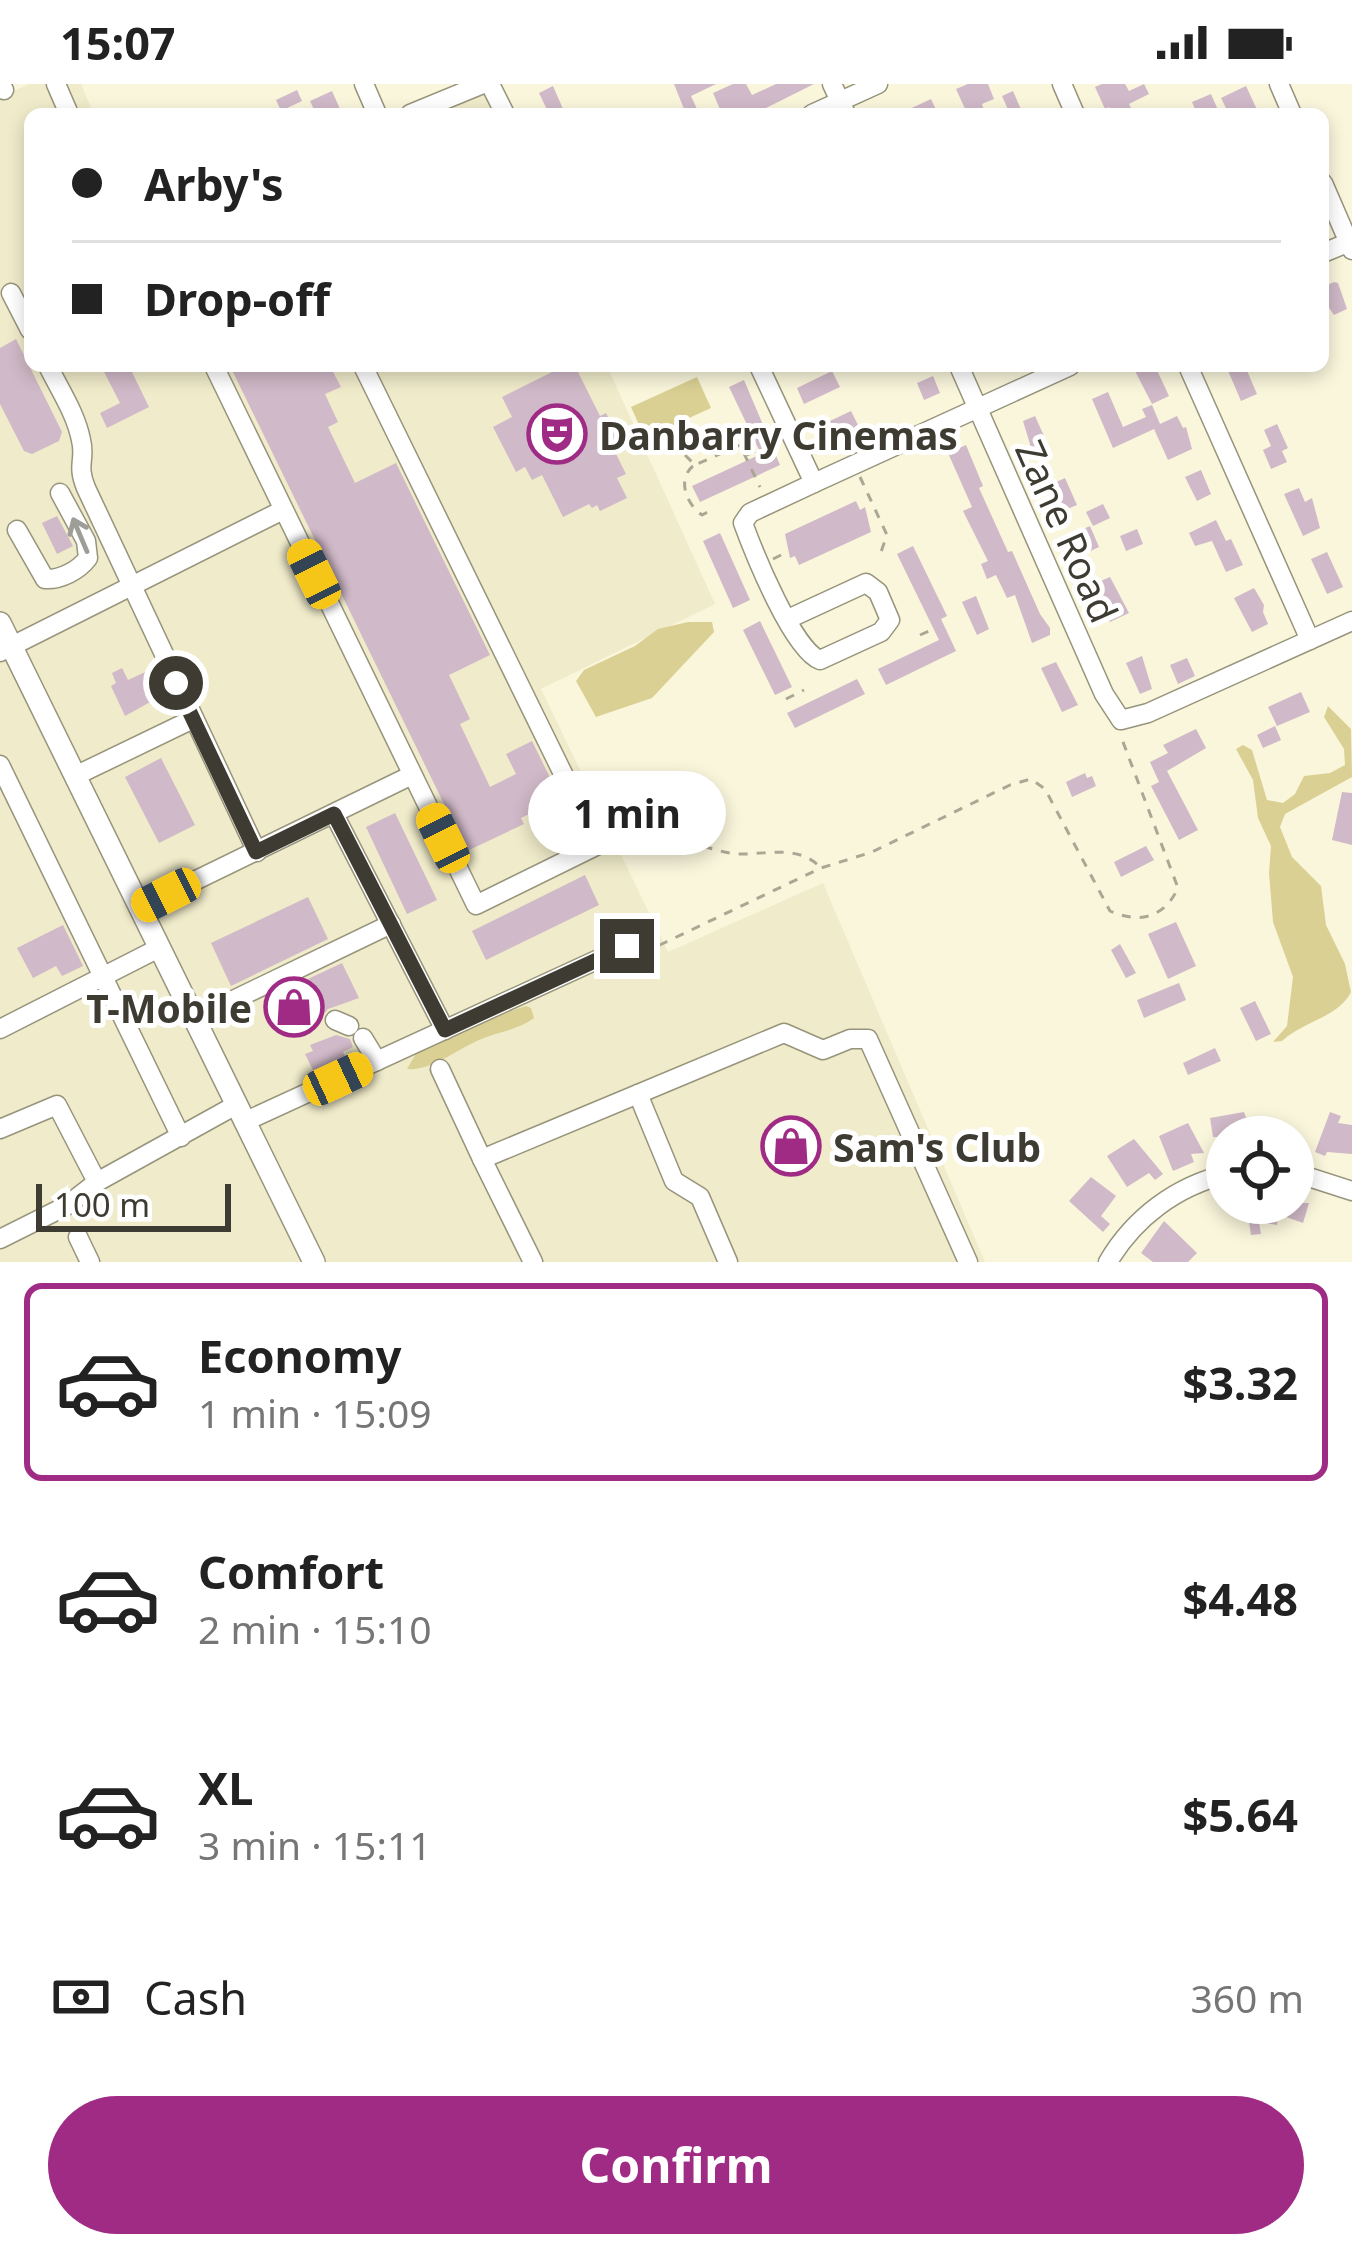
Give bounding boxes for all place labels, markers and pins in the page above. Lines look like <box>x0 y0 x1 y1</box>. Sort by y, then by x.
theatre icon: Danbarry Cinemas <box>526 403 588 465</box>
place label: Danbarry Cinemas <box>599 408 958 461</box>
shop icon: T-Mobile <box>263 976 325 1038</box>
place label: T-Mobile <box>86 981 252 1034</box>
shop icon: Sam's Club <box>760 1115 822 1177</box>
place label: Sam's Club <box>833 1120 1041 1173</box>

